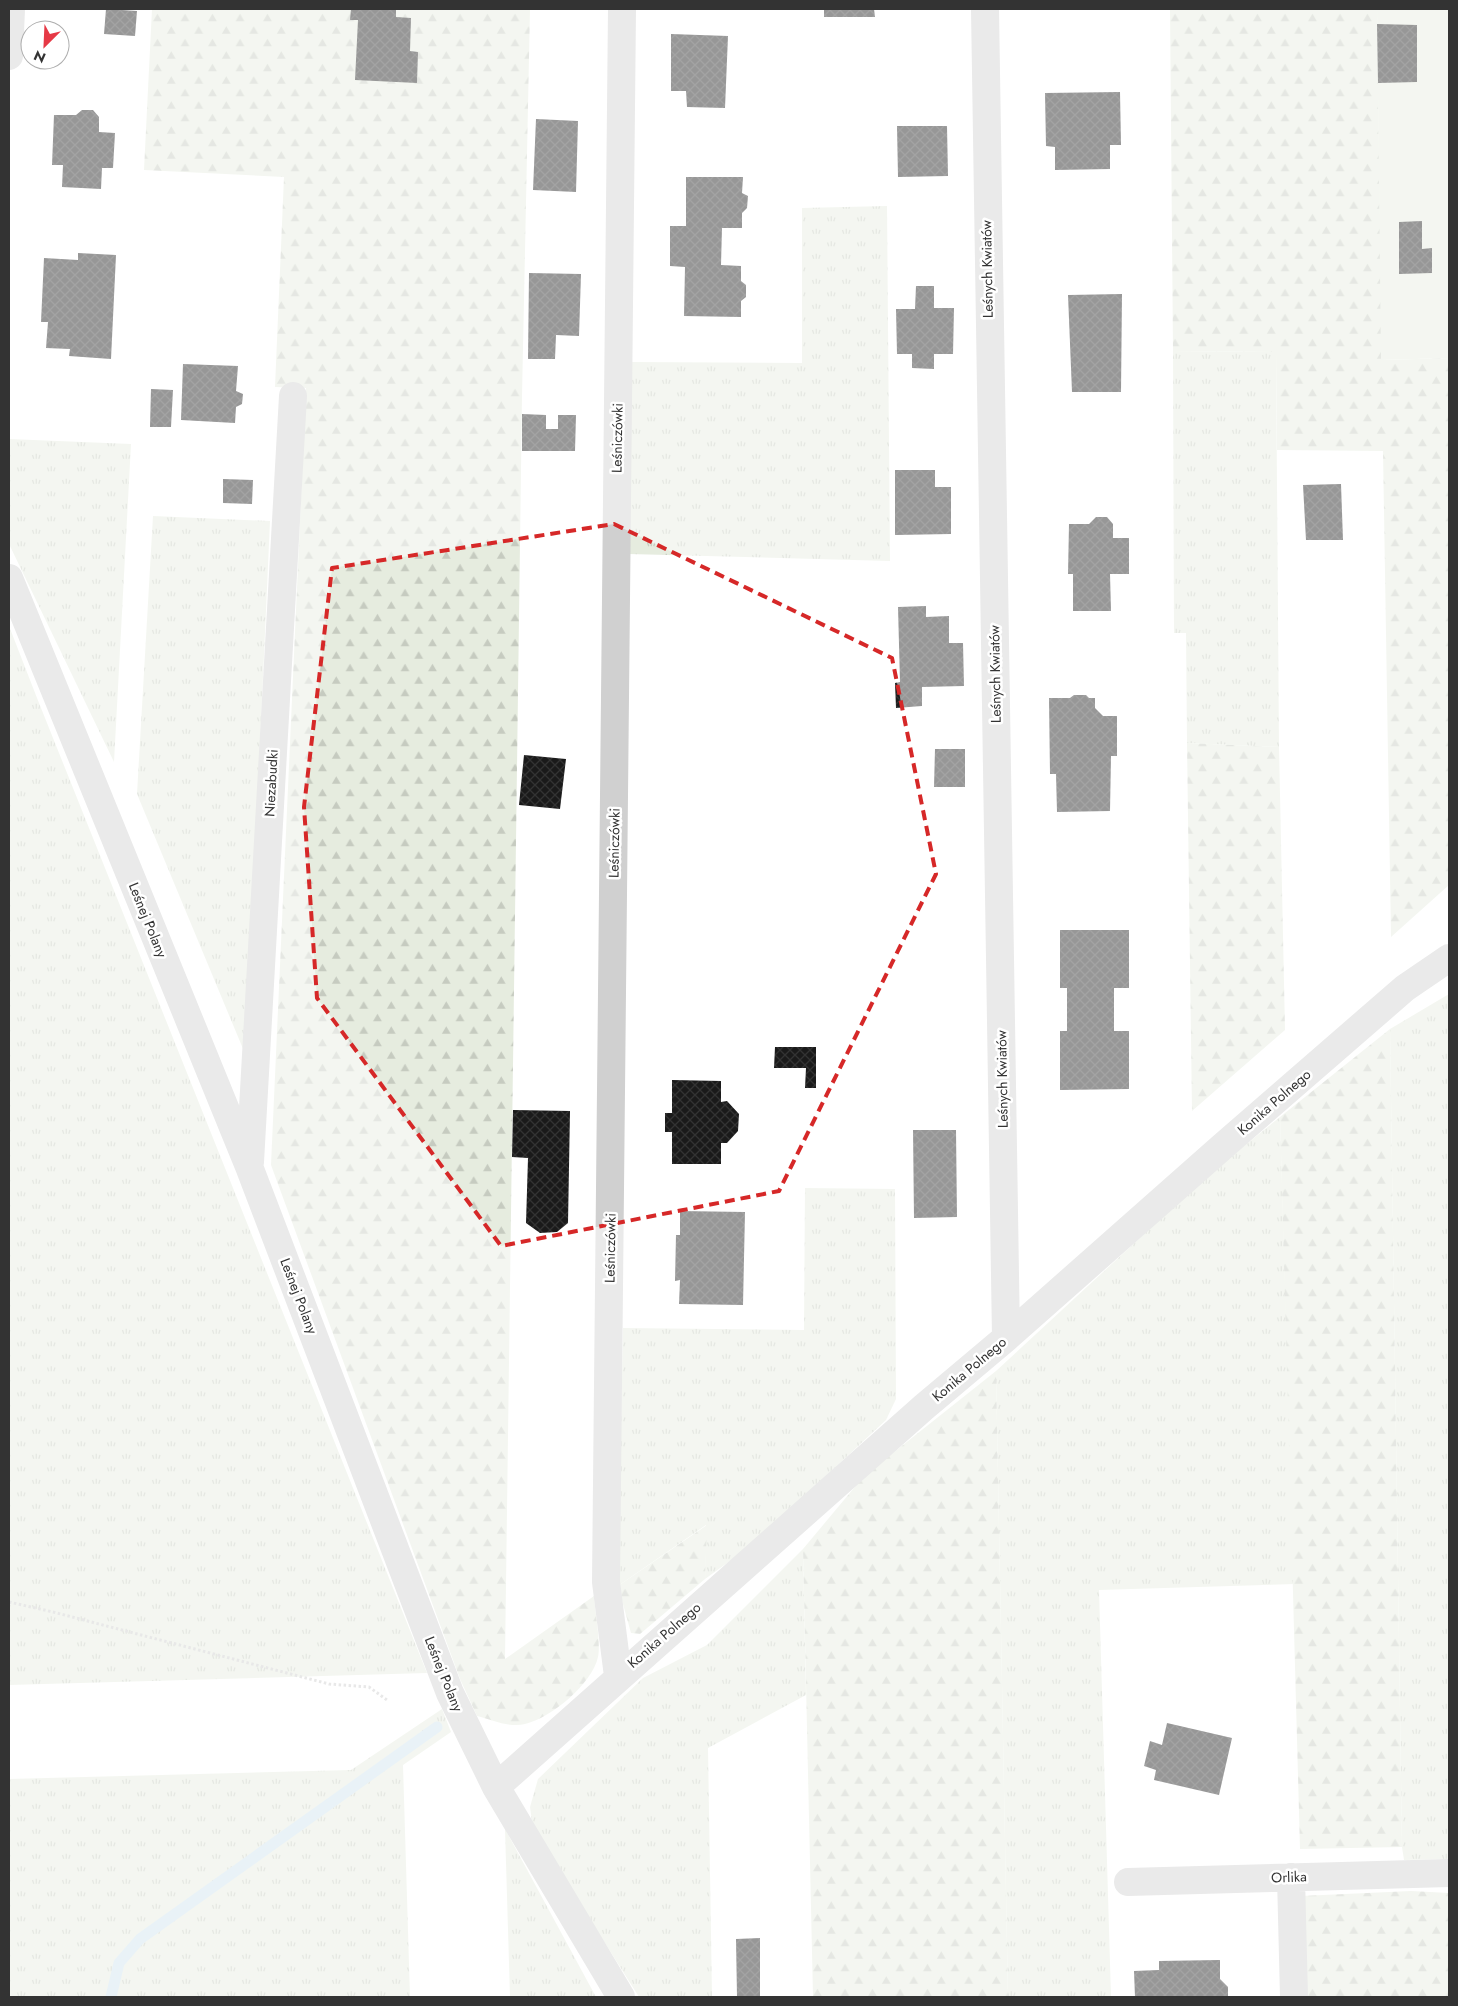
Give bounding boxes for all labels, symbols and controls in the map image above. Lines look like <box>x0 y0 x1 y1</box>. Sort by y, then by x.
north arrow <box>20 20 70 70</box>
text: N <box>31 45 49 68</box>
street label: Leśnych Kwiatów <box>976 219 998 318</box>
street label: Leśniczówki <box>606 403 628 473</box>
street label: Leśnych Kwiatów <box>984 624 1006 723</box>
street label: Niezabudki <box>259 749 283 817</box>
street label: Leśniczówki <box>603 808 625 878</box>
street label: Leśnej Polany <box>124 879 173 961</box>
street label: Leśnych Kwiatów <box>991 1029 1013 1128</box>
street label: Konika Polnego <box>1233 1064 1315 1140</box>
street label: Leśniczówki <box>599 1213 621 1283</box>
street label: Leśnej Polany <box>275 1255 323 1338</box>
street label: Konika Polnego <box>928 1332 1011 1406</box>
street label: Konika Polnego <box>623 1597 705 1673</box>
street label: Leśnej Polany <box>420 1633 469 1715</box>
street label: Orlika <box>1271 1866 1307 1888</box>

